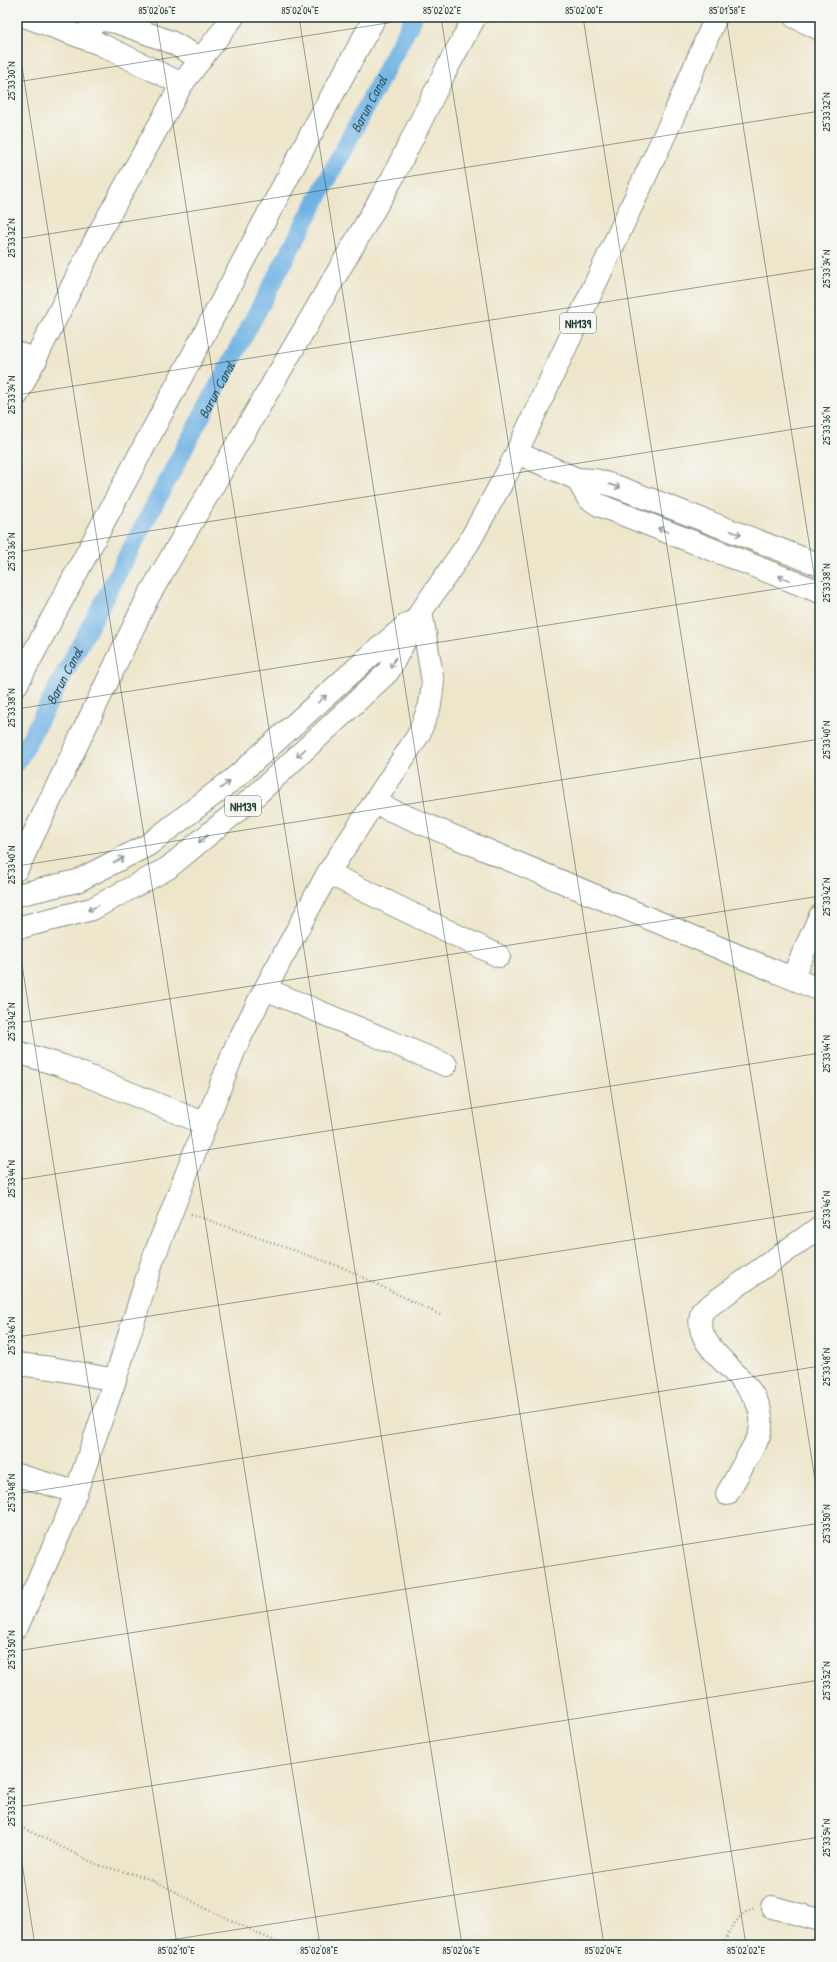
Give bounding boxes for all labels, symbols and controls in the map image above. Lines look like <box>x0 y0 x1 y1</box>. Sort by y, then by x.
text: 85°02'06"E <box>138 4 176 17</box>
text: 85°02'04"E <box>281 4 319 17</box>
text: 85°02'02"E <box>423 4 462 17</box>
text: 85°02'00"E <box>565 4 604 17</box>
text: 85°01'58"E <box>709 4 746 17</box>
text: 25°33'30"N <box>5 61 18 101</box>
water label: Barun Canal <box>345 71 391 135</box>
text: 25°33'32"N <box>820 92 833 132</box>
text: 25°33'32"N <box>5 218 18 258</box>
text: 25°33'34"N <box>820 250 833 288</box>
road number: NH139 <box>560 313 596 333</box>
water label: Barun Canal <box>193 357 239 421</box>
text: 25°33'34"N <box>5 376 18 414</box>
text: 25°33'36"N <box>820 407 833 445</box>
one-way arrow <box>609 483 622 490</box>
one-way arrow <box>657 526 669 534</box>
one-way arrow <box>730 529 742 537</box>
text: 25°33'36"N <box>5 533 18 571</box>
text: 25°33'38"N <box>820 564 833 603</box>
one-way arrow <box>778 573 790 581</box>
water label: Barun Canal <box>41 643 87 707</box>
one-way arrow <box>389 656 396 668</box>
text: 25°33'38"N <box>5 689 18 728</box>
one-way arrow <box>317 694 327 703</box>
text: 25°33'40"N <box>820 721 833 759</box>
one-way arrow <box>295 749 306 758</box>
one-way arrow <box>220 781 231 789</box>
road number: NH139 <box>225 796 261 816</box>
one-way arrow <box>197 835 208 844</box>
text: 25°33'40"N <box>5 846 18 884</box>
one-way arrow <box>113 855 125 863</box>
text: 25°33'42"N <box>820 878 833 916</box>
one-way arrow <box>88 905 100 912</box>
text: 25°33'42"N <box>5 1003 18 1041</box>
text: 25°33'44"N <box>820 1035 833 1073</box>
text: 25°33'44"N <box>5 1160 18 1198</box>
text: 25°33'46"N <box>820 1191 833 1229</box>
text: 25°33'46"N <box>5 1317 18 1355</box>
text: 25°33'48"N <box>820 1348 833 1386</box>
text: 25°33'48"N <box>5 1474 18 1512</box>
text: 25°33'50"N <box>820 1505 833 1543</box>
text: 25°33'50"N <box>5 1631 18 1669</box>
text: 25°33'52"N <box>820 1661 833 1701</box>
text: 25°33'52"N <box>5 1787 18 1827</box>
text: 25°33'54"N <box>820 1819 833 1857</box>
text: 85°02'10"E <box>157 1944 195 1957</box>
text: 85°02'08"E <box>300 1944 339 1957</box>
text: 85°02'06"E <box>442 1944 480 1957</box>
text: 85°02'04"E <box>584 1944 622 1957</box>
text: 85°02'02"E <box>727 1944 766 1957</box>

